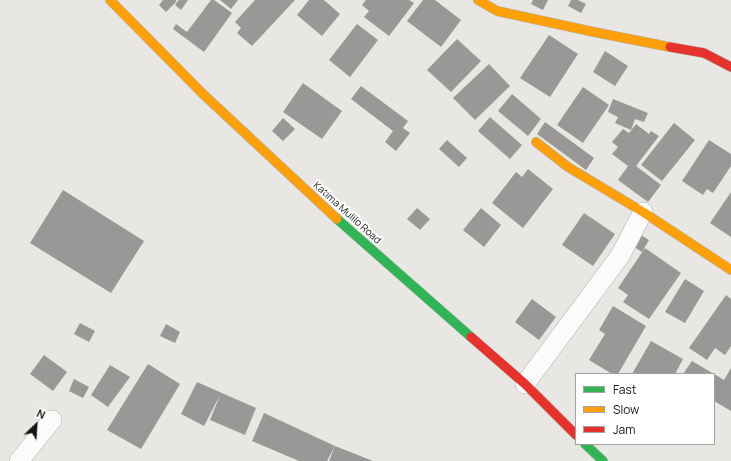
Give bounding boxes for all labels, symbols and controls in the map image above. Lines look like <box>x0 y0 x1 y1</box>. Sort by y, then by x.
street label: Katima Mulilo Road <box>311 179 383 247</box>
legend <box>575 373 715 445</box>
text: Fast <box>613 381 637 398</box>
text: Slow <box>613 401 639 418</box>
north arrow <box>16 405 56 445</box>
text: N <box>35 405 48 422</box>
text: Jam <box>613 421 635 438</box>

